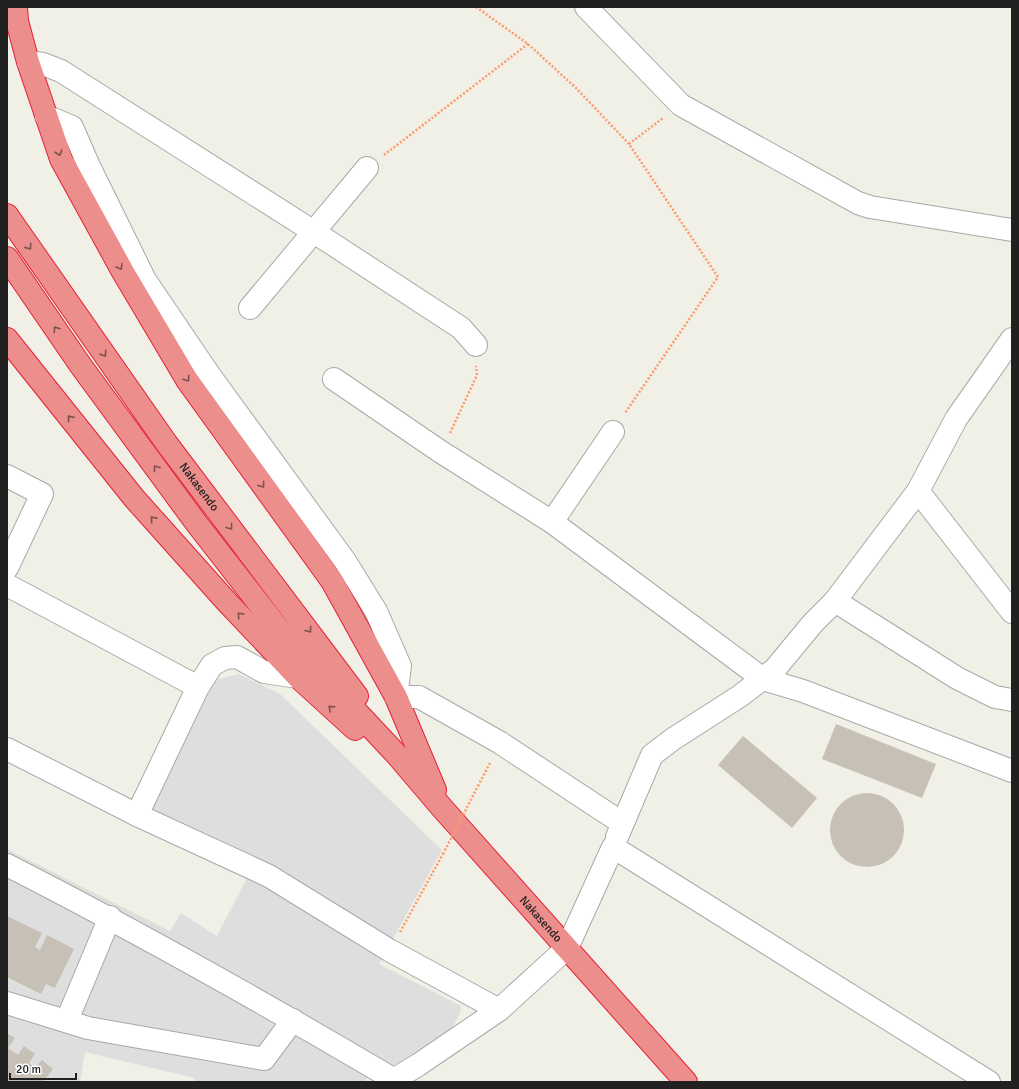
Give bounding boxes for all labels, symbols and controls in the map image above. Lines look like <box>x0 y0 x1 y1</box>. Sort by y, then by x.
one-way arrow <box>54 149 62 156</box>
one-way arrow <box>24 243 32 250</box>
one-way arrow <box>116 263 123 270</box>
one-way arrow <box>53 326 60 333</box>
one-way arrow <box>99 349 106 356</box>
one-way arrow <box>182 375 190 382</box>
one-way arrow <box>68 416 75 423</box>
street label: Nakasendo <box>176 460 222 514</box>
one-way arrow <box>154 466 161 473</box>
one-way arrow <box>257 480 264 487</box>
one-way arrow <box>150 516 157 524</box>
one-way arrow <box>225 522 232 529</box>
one-way arrow <box>238 613 245 620</box>
one-way arrow <box>304 626 311 633</box>
one-way arrow <box>329 705 336 712</box>
street label: Nakasendo <box>516 893 565 945</box>
scale bar <box>10 1055 76 1081</box>
text: 20 m <box>16 1062 41 1077</box>

